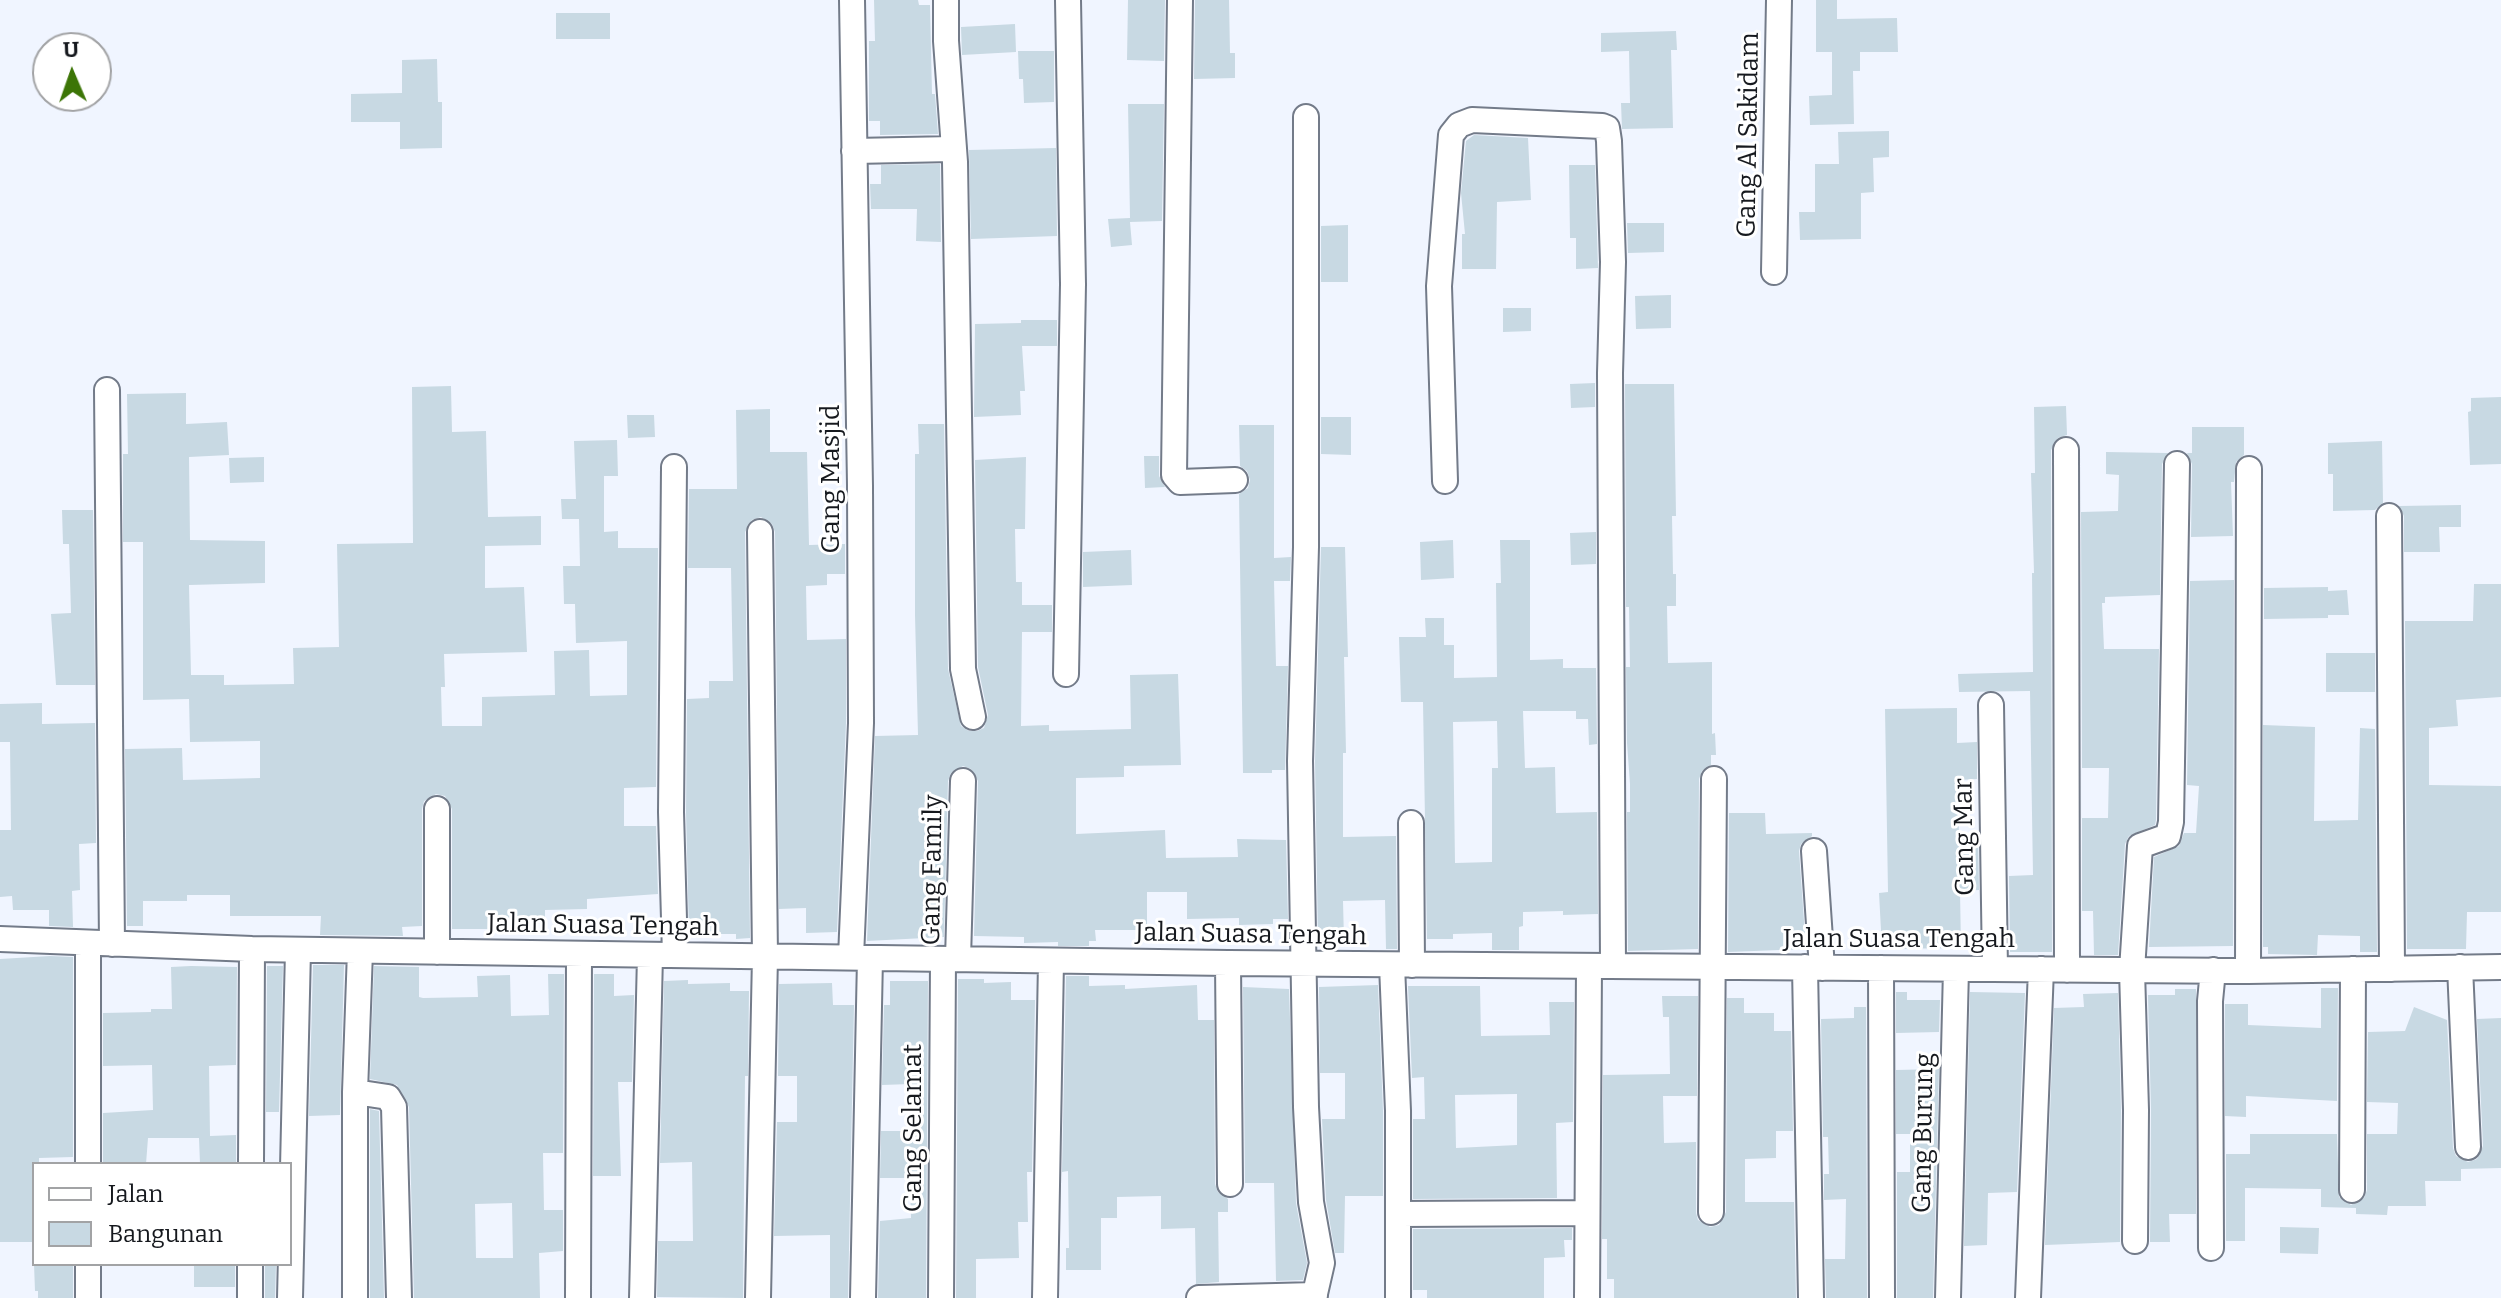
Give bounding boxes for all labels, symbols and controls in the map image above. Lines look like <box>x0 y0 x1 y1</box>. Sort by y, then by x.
north arrow <box>32 32 112 112</box>
street label: Gang Al Sakidam <box>1732 32 1766 238</box>
text: U <box>63 36 80 63</box>
street label: Gang Masjid <box>816 405 848 553</box>
street label: Gang Mar <box>1948 778 1982 896</box>
street label: Gang Family <box>916 794 950 946</box>
street label: Jalan Suasa Tengah <box>487 908 719 944</box>
street label: Jalan Suasa Tengah <box>1135 917 1367 953</box>
street label: Jalan Suasa Tengah <box>1783 924 2015 956</box>
street label: Gang Selamat <box>898 1044 930 1212</box>
street label: Gang Burung <box>1907 1053 1941 1213</box>
legend <box>32 1162 292 1266</box>
text: Jalan <box>108 1180 163 1208</box>
text: Bangunan <box>108 1220 223 1248</box>

